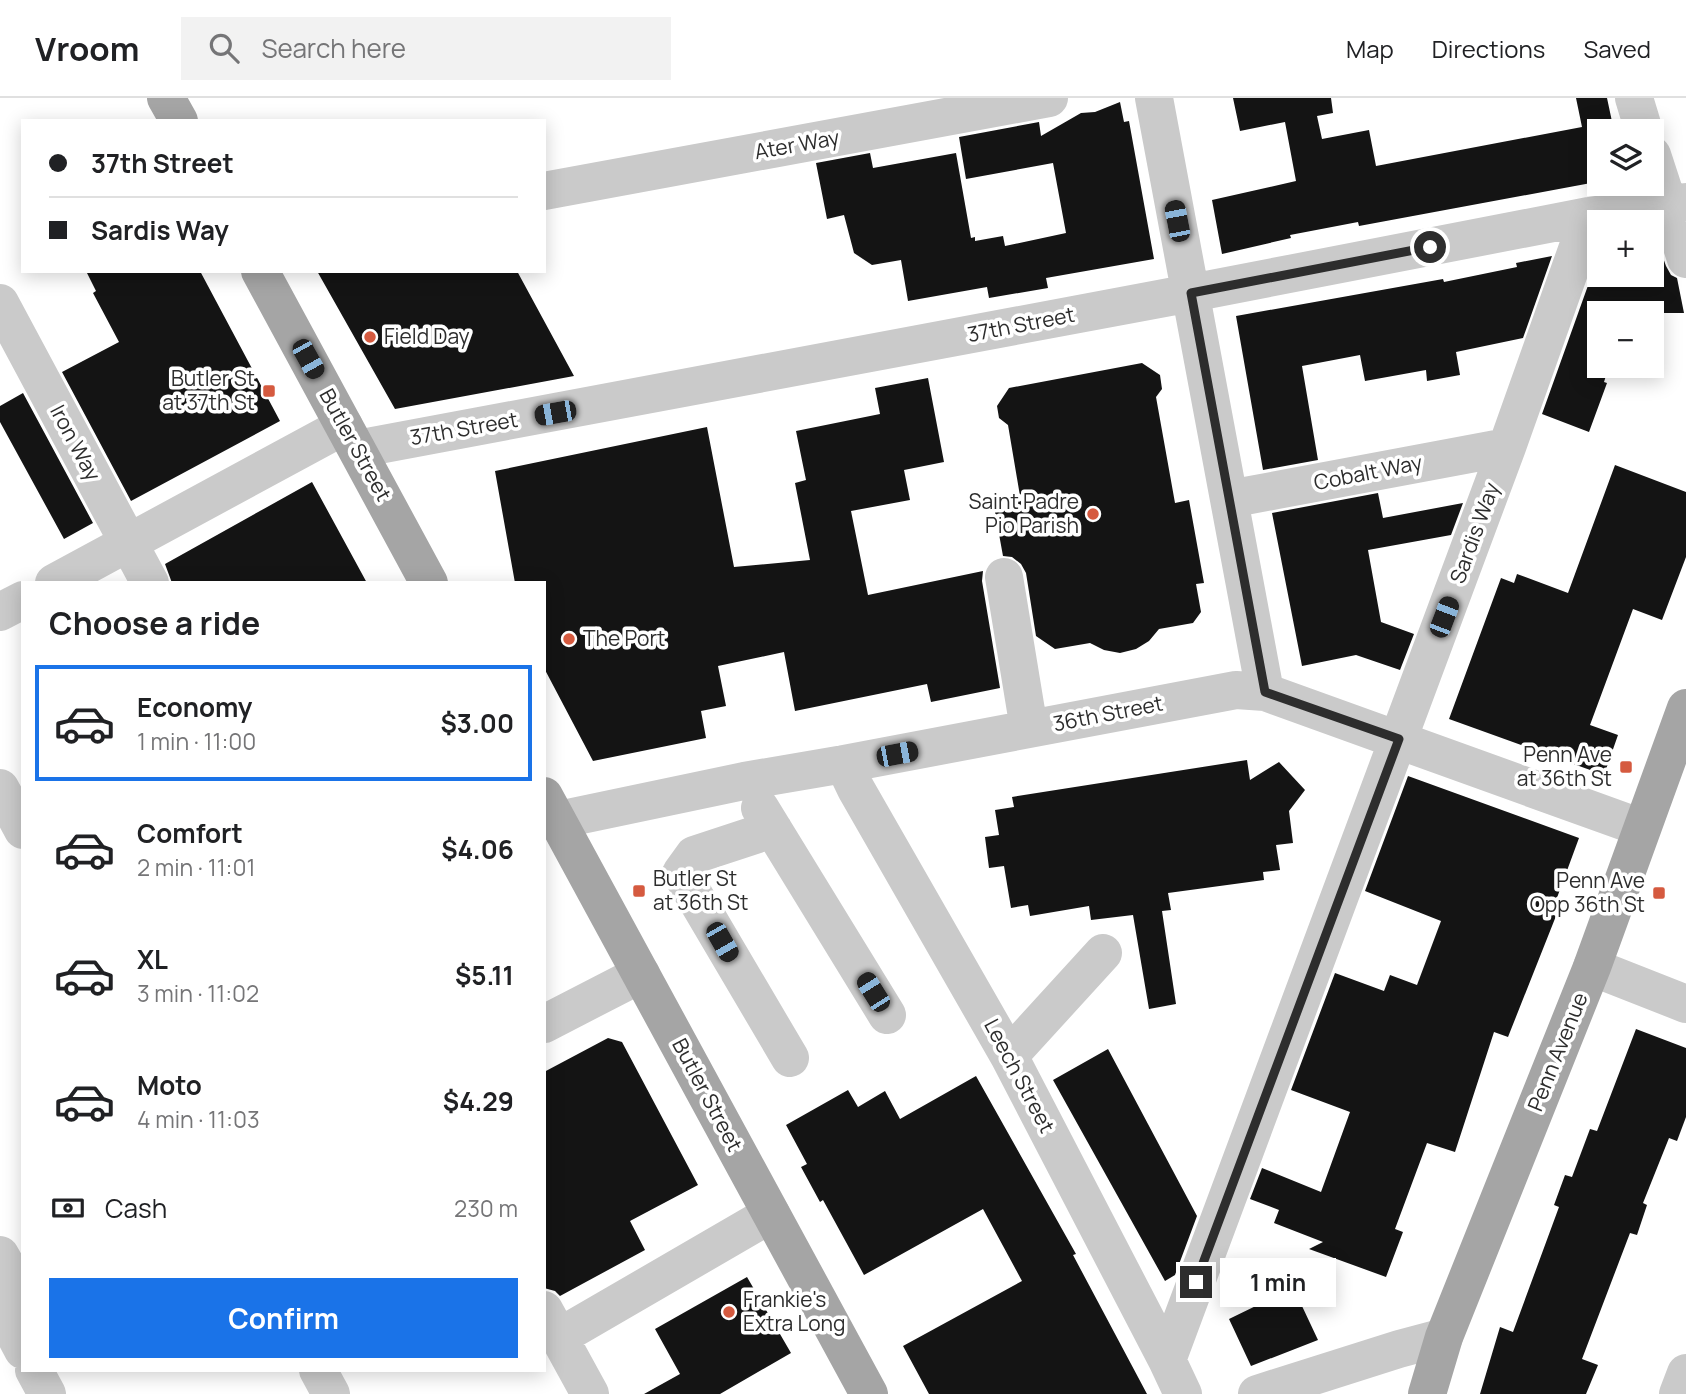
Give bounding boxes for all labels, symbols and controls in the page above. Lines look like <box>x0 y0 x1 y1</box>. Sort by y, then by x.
search box <box>181 17 671 80</box>
text: Vroom <box>35 26 139 71</box>
icon: search <box>205 29 243 67</box>
text: Search here <box>261 30 406 66</box>
text: Map <box>1346 32 1394 65</box>
text: Directions <box>1432 32 1545 65</box>
text: Saved <box>1583 32 1651 65</box>
map controls <box>1587 119 1664 378</box>
button: layers <box>1587 119 1664 196</box>
street label: Ater Way <box>752 123 841 165</box>
text: 37th Street <box>91 145 234 181</box>
car <box>1163 198 1192 244</box>
button: + <box>1587 210 1664 287</box>
text: Sardis Way <box>91 212 229 248</box>
route start <box>1414 231 1446 263</box>
street label: 37th Street <box>965 300 1077 348</box>
button: − <box>1587 301 1664 378</box>
place label: Field Day <box>384 322 470 350</box>
marker: Field Day <box>362 329 378 345</box>
car <box>289 336 328 382</box>
place label: Butler St at 37th St <box>162 364 255 416</box>
marker: Butler St at 37th St <box>261 383 277 399</box>
street label: Butler Street <box>313 383 398 506</box>
car <box>533 399 578 427</box>
street label: Iron Way <box>44 400 108 485</box>
street label: 37th Street <box>408 405 520 451</box>
street label: Cobalt Way <box>1311 448 1424 496</box>
street label: Sardis Way <box>1443 478 1505 587</box>
place label: Saint Padre Pio Parish <box>968 487 1079 539</box>
marker: Saint Padre Pio Parish <box>1085 506 1101 522</box>
car <box>1427 594 1462 640</box>
text: Choose a ride <box>49 601 260 645</box>
place label: The Port <box>583 624 666 652</box>
marker: The Port <box>561 631 577 647</box>
text: Economy <box>137 689 252 725</box>
street label: 36th Street <box>1050 689 1165 737</box>
icon: car <box>53 692 116 755</box>
text: $3.00 <box>440 705 514 741</box>
text: 1 min · 11:00 <box>137 725 256 757</box>
car <box>875 740 920 768</box>
place label: Penn Ave at 36th St <box>1517 740 1612 792</box>
marker: Penn Ave at 36th St <box>1618 759 1634 775</box>
text: Comfort <box>137 815 243 851</box>
icon: car <box>53 818 116 881</box>
text: $4.06 <box>441 831 514 867</box>
text: 2 min · 11:01 <box>137 851 255 883</box>
place label: Butler St at 36th St <box>653 864 748 916</box>
place label: Penn Ave Opp 36th St <box>1530 866 1645 918</box>
marker: Butler St at 36th St <box>631 883 647 899</box>
marker: Penn Ave Opp 36th St <box>1651 885 1667 901</box>
car <box>703 919 742 965</box>
text: XL <box>137 941 168 977</box>
icon: car <box>53 944 116 1007</box>
text: $5.11 <box>455 957 514 993</box>
car <box>853 969 894 1015</box>
text: 3 min · 11:02 <box>137 977 259 1009</box>
street label: Penn Avenue <box>1521 988 1594 1115</box>
street label: Leech Street <box>978 1014 1062 1137</box>
street label: Butler Street <box>666 1033 749 1156</box>
text: Moto <box>137 1067 202 1103</box>
icon: car <box>53 1070 116 1133</box>
text: $4.29 <box>443 1083 514 1119</box>
text: 4 min · 11:03 <box>137 1103 260 1135</box>
icon: cash <box>49 1189 87 1227</box>
text: Cash <box>105 1190 167 1226</box>
text: 230 m <box>454 1192 518 1224</box>
callout: 1 min <box>1220 1258 1336 1306</box>
route end <box>1180 1266 1212 1298</box>
text: 1 min <box>1250 1266 1306 1298</box>
button: Confirm <box>49 1278 518 1358</box>
place label: Frankie's Extra Long <box>743 1285 846 1337</box>
marker: Frankie's Extra Long <box>721 1304 737 1320</box>

